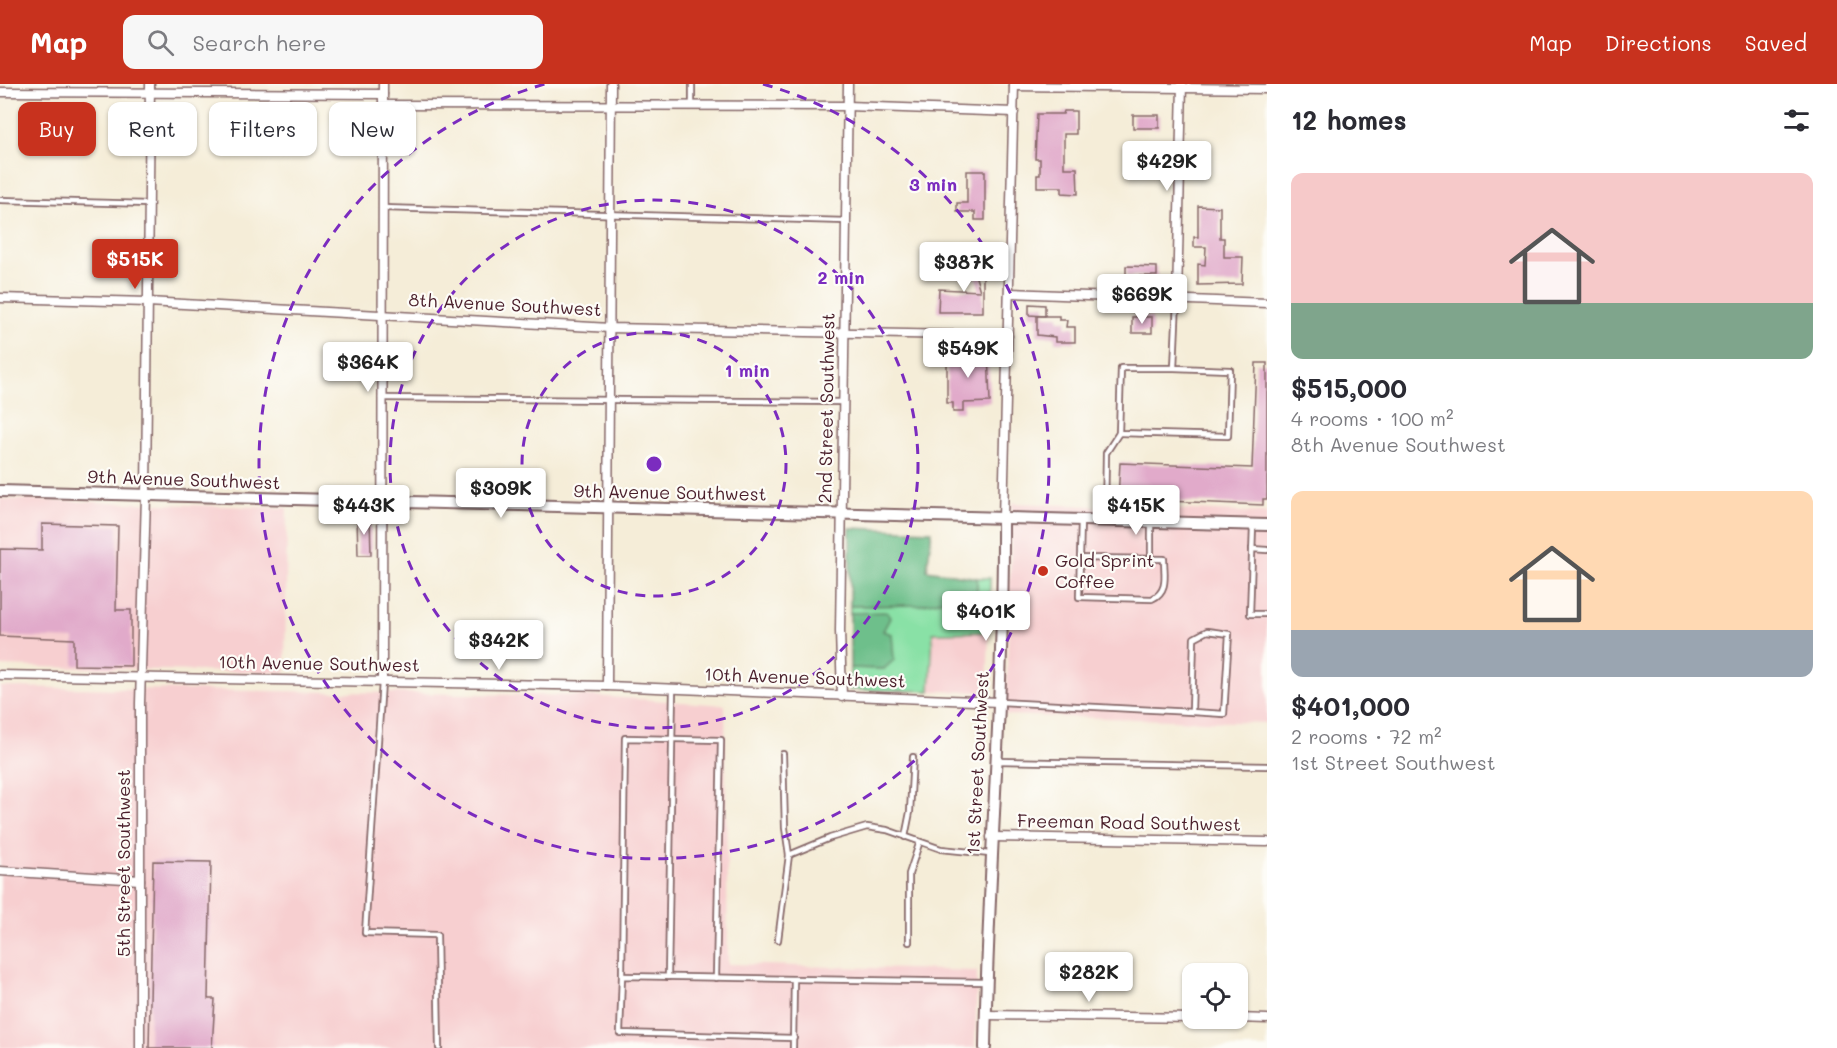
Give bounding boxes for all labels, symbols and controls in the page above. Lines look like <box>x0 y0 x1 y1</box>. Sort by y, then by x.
search box <box>123 15 543 69</box>
text: Map <box>30 24 87 60</box>
icon: search <box>144 26 177 59</box>
text: Search here <box>192 28 326 57</box>
text: Map <box>1529 29 1572 56</box>
text: Directions <box>1605 29 1712 56</box>
text: Saved <box>1745 29 1807 56</box>
chip: Buy <box>18 102 96 156</box>
chip: Rent <box>108 102 197 156</box>
chip: Filters <box>209 102 317 156</box>
chip: New <box>329 102 416 156</box>
text: 12 homes <box>1291 103 1407 137</box>
icon: filters <box>1780 104 1813 137</box>
pin: $429K <box>1125 141 1209 192</box>
text: $429K <box>1136 147 1198 173</box>
text: 3 min <box>909 172 957 196</box>
icon: home <box>1498 212 1606 320</box>
pin: $515K <box>93 239 177 290</box>
pin: $387K <box>922 242 1006 293</box>
text: $515K <box>106 245 164 271</box>
text: $387K <box>933 248 995 274</box>
text: 2 min <box>817 265 865 289</box>
pin: $669K <box>1100 274 1184 325</box>
text: $669K <box>1111 280 1173 306</box>
street label: 8th Avenue Southwest <box>408 287 602 321</box>
street label: 2nd Street Southwest <box>812 312 840 504</box>
pin: $549K <box>926 328 1010 379</box>
text: $549K <box>937 334 999 360</box>
pin: $364K <box>326 342 410 393</box>
text: $364K <box>337 348 399 374</box>
text: 1 min <box>724 358 770 382</box>
text: $515,000 <box>1291 371 1407 405</box>
text: 4 rooms · 100 m² <box>1291 405 1454 431</box>
text: 8th Avenue Southwest <box>1291 431 1506 457</box>
centre of rings <box>644 454 664 474</box>
street label: 9th Avenue Southwest <box>87 464 281 494</box>
pin: $309K <box>459 468 543 519</box>
text: $309K <box>470 474 532 500</box>
street label: 9th Avenue Southwest <box>573 478 767 506</box>
pin: $443K <box>322 485 406 536</box>
pin: $415K <box>1094 485 1178 536</box>
text: $443K <box>333 491 395 517</box>
text: $415K <box>1107 491 1165 517</box>
icon: home <box>1498 530 1606 638</box>
place label: Gold Sprint Coffee <box>1055 548 1154 593</box>
marker: Gold Sprint Coffee <box>1036 564 1050 578</box>
pin: $401K <box>944 591 1028 642</box>
text: $401K <box>956 597 1016 623</box>
pin: $342K <box>457 620 541 671</box>
text: $342K <box>468 626 530 652</box>
street label: 10th Avenue Southwest <box>218 649 420 677</box>
street label: 10th Avenue Southwest <box>704 661 906 693</box>
street label: 1st Street Southwest <box>960 670 994 855</box>
text: $401,000 <box>1291 689 1410 723</box>
text: 2 rooms · 72 m² <box>1291 723 1442 749</box>
text: 1st Street Southwest <box>1291 749 1495 775</box>
street label: 5th Street Southwest <box>111 769 135 957</box>
street label: Freeman Road Southwest <box>1017 808 1241 836</box>
pin: $282K <box>1047 952 1131 1003</box>
text: $282K <box>1059 958 1119 984</box>
map controls <box>1182 963 1248 1029</box>
button: locate <box>1182 963 1248 1029</box>

